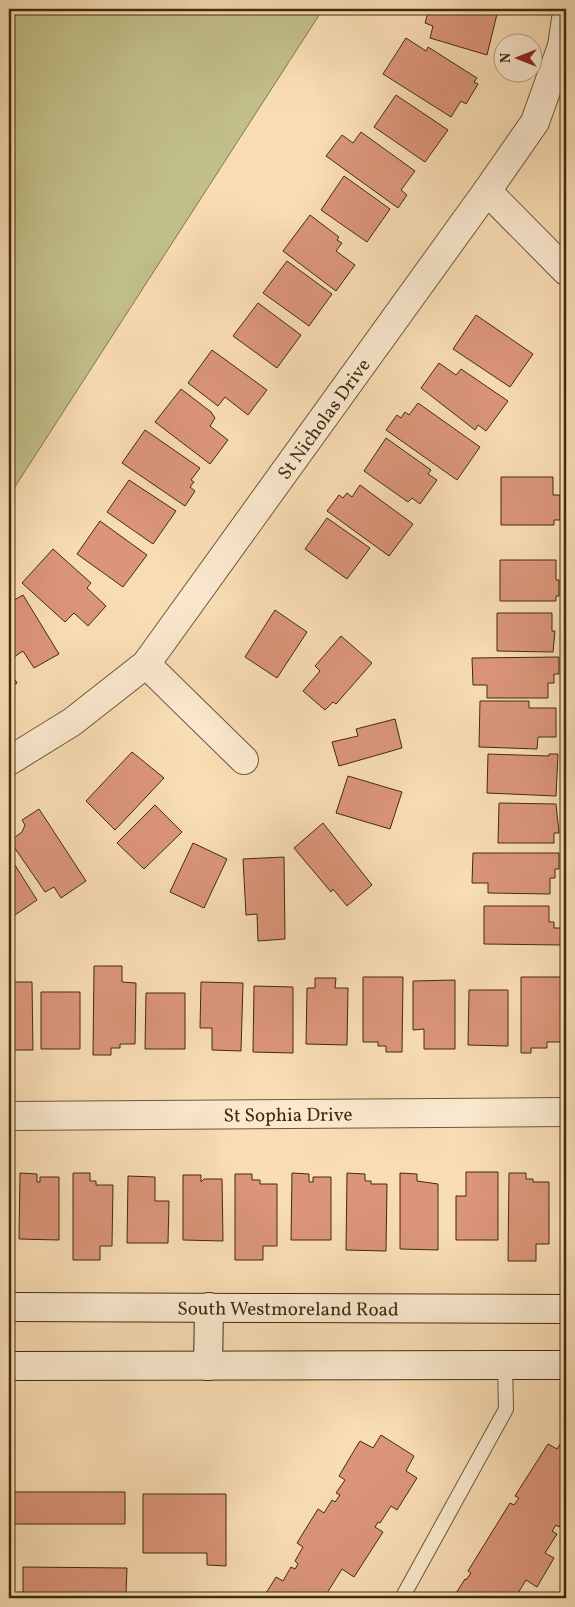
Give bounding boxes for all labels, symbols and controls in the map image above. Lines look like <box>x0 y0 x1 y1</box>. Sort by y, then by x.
north arrow <box>492 32 542 82</box>
text: N <box>497 53 516 63</box>
street label: St Nicholas Drive <box>272 354 377 485</box>
street label: St Sophia Drive <box>223 1103 353 1129</box>
street label: South Westmoreland Road <box>177 1296 399 1324</box>

